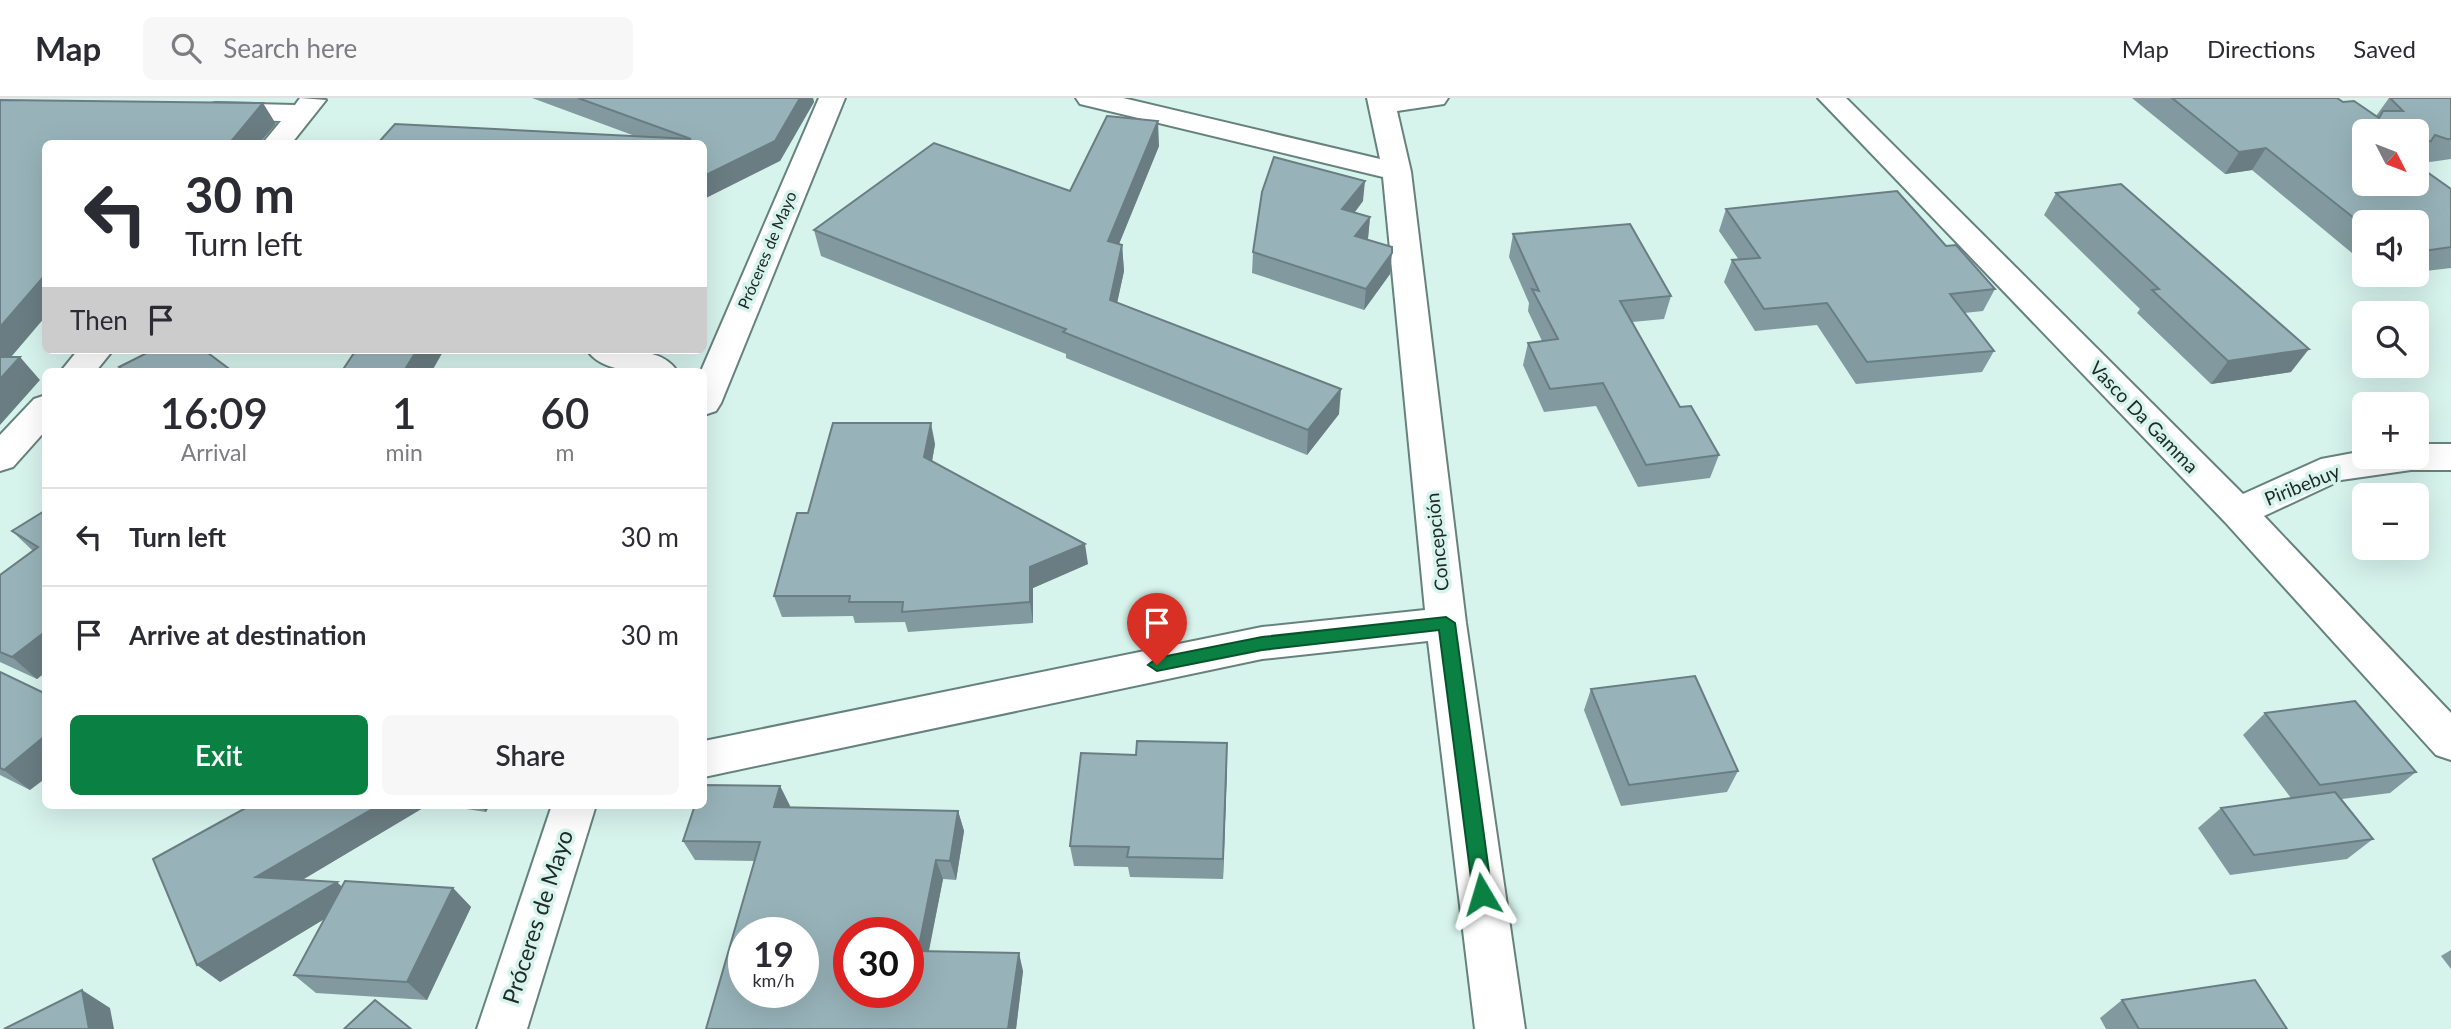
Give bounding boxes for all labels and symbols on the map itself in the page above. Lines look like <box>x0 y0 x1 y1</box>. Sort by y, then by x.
north arrow <box>2352 119 2429 196</box>
street label: Próceres de Mayo <box>733 188 800 311</box>
street label: Vasco Da Gamma <box>2085 356 2203 477</box>
street label: Piribebuy <box>2261 459 2343 510</box>
street label: Concepción <box>1420 492 1453 592</box>
pin <box>1127 593 1187 665</box>
street label: Próceres de Mayo <box>496 826 578 1007</box>
position arrow <box>1445 857 1519 931</box>
speed limit sign: 30 <box>833 917 924 1008</box>

